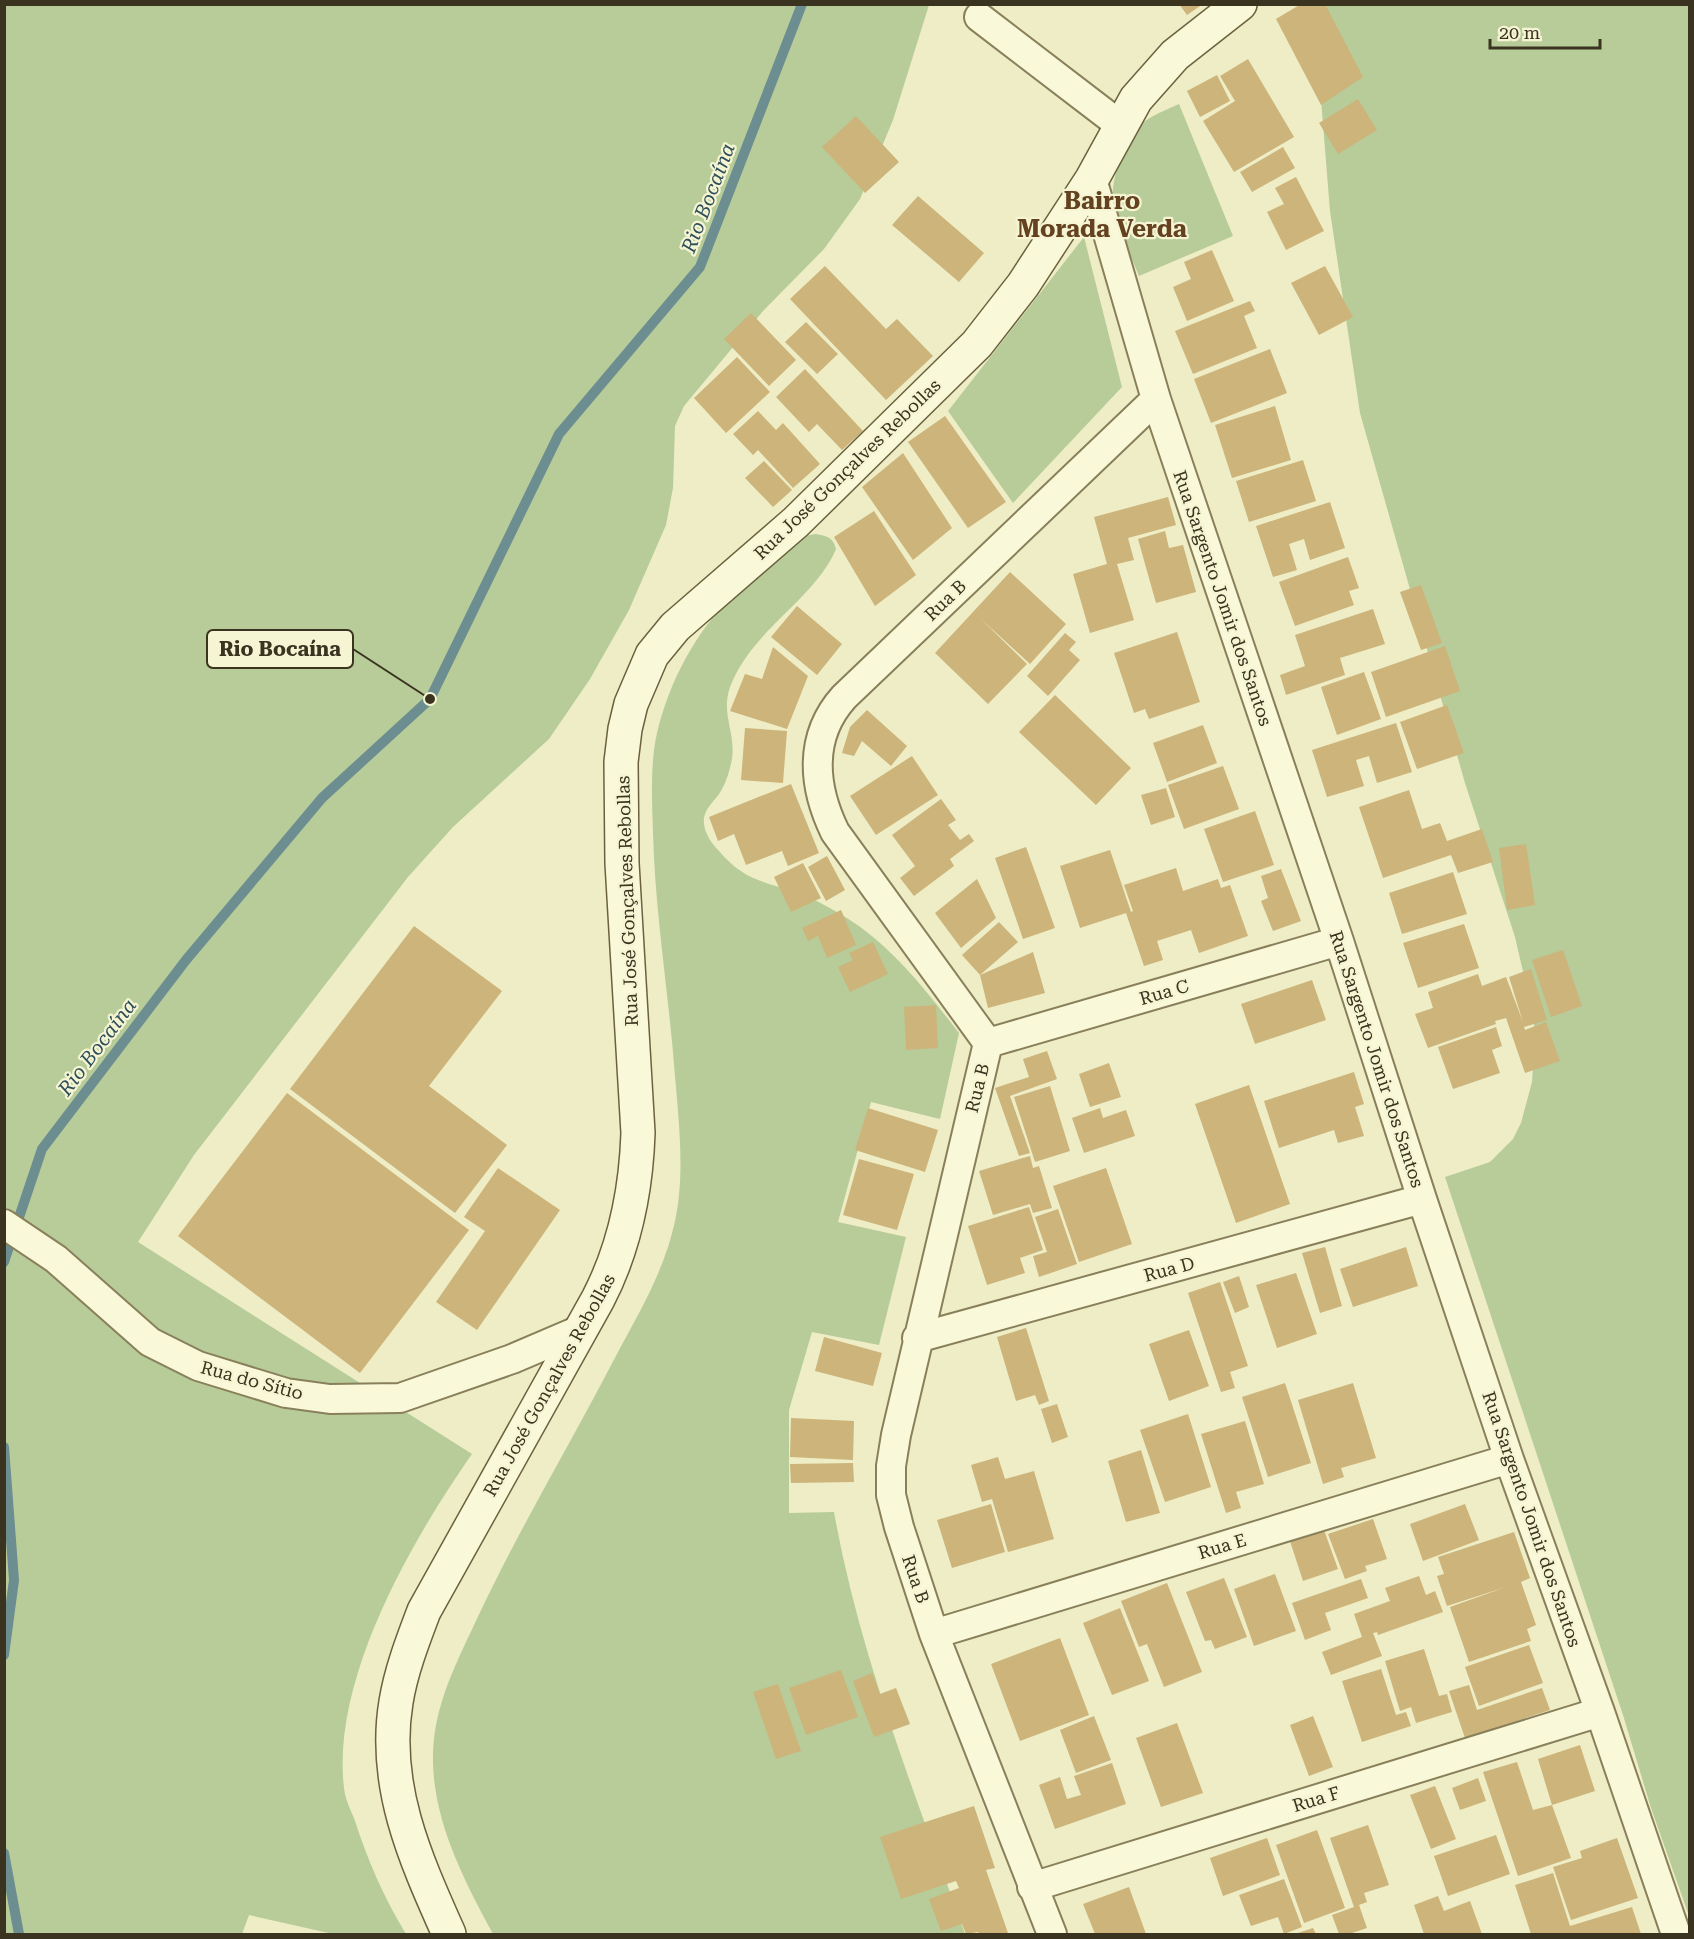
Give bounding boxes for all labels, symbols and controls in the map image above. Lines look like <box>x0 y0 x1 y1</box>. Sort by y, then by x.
scale bar <box>1490 12 1600 50</box>
text: 20 m <box>1499 22 1540 43</box>
water label: Rio Bocaína <box>676 140 740 257</box>
district label: Bairro Morada Verda <box>1017 187 1187 243</box>
street label: Rua José Gonçalves Rebollas <box>749 374 945 564</box>
street label: Rua Sargento Jomir dos Santos <box>1169 467 1277 729</box>
street label: Rua B <box>920 575 970 625</box>
callout: Rio Bocaína <box>207 630 353 668</box>
text: Rio Bocaína <box>219 637 341 661</box>
street label: Rua José Gonçalves Rebollas <box>612 775 642 1027</box>
street label: Rua Sargento Jomir dos Santos <box>1325 928 1429 1190</box>
street label: Rua C <box>1137 975 1191 1009</box>
water label: Rio Bocaína <box>52 994 141 1101</box>
street label: Rua B <box>961 1061 993 1115</box>
street label: Rua D <box>1141 1252 1197 1286</box>
street label: Rua José Gonçalves Rebollas <box>479 1270 619 1500</box>
street label: Rua do Sítio <box>198 1356 306 1404</box>
street label: Rua Sargento Jomir dos Santos <box>1478 1388 1586 1650</box>
street label: Rua E <box>1195 1529 1249 1563</box>
street label: Rua B <box>898 1552 934 1606</box>
street label: Rua F <box>1290 1782 1342 1816</box>

